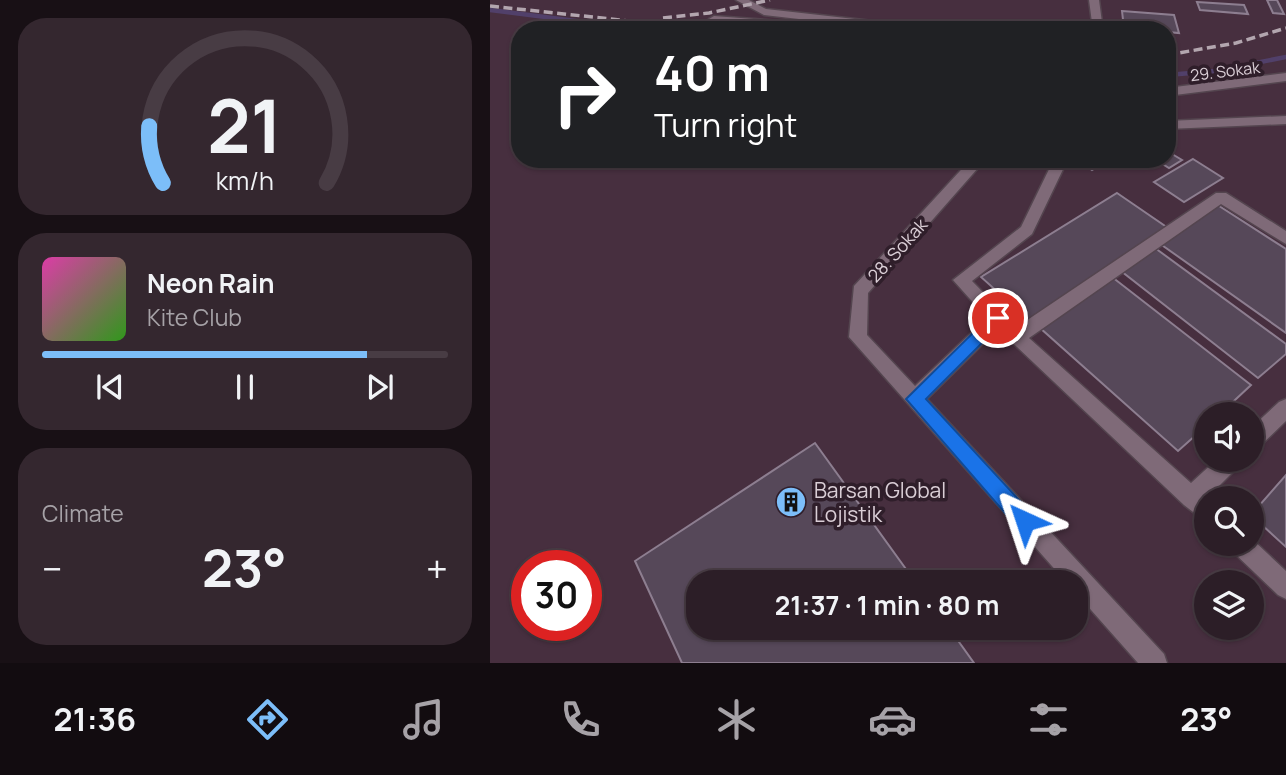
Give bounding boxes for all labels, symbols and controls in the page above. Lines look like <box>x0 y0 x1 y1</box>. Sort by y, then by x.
text: 40 m <box>654 39 770 106</box>
icon: right <box>539 49 630 140</box>
street label: 29. Sokak <box>1189 56 1262 86</box>
text: 21 <box>207 75 283 175</box>
text: Turn right <box>654 103 797 147</box>
text: km/h <box>216 162 274 197</box>
street label: 28. Sokak <box>862 212 933 287</box>
text: Neon Rain <box>147 265 275 301</box>
pin <box>968 288 1028 348</box>
icon: arrive <box>979 299 1017 337</box>
text: Kite Club <box>147 301 242 333</box>
icon: previous <box>91 368 129 406</box>
icon: pause <box>226 368 264 406</box>
icon: next <box>361 368 399 406</box>
map controls <box>1194 402 1264 640</box>
button: sound <box>1194 402 1264 472</box>
place label: Barsan Global Lojistik <box>814 476 946 528</box>
position arrow <box>988 484 1062 558</box>
building icon: Barsan Global Lojistik <box>774 485 808 519</box>
button: search <box>1194 486 1264 556</box>
text: Climate <box>42 497 124 529</box>
text: 23° <box>202 532 287 603</box>
text: − <box>42 542 63 594</box>
text: + <box>426 542 448 594</box>
speed limit sign: 30 <box>511 550 602 641</box>
button: layers <box>1194 570 1264 640</box>
text: 21:37 · 1 min · 80 m <box>775 587 999 623</box>
icon: directions <box>243 695 292 744</box>
icon: music <box>399 695 448 744</box>
icon: phone <box>556 695 605 744</box>
icon: climate <box>712 695 761 744</box>
icon: car <box>868 695 917 744</box>
icon: filters <box>1024 695 1073 744</box>
text: 21:36 <box>54 697 136 741</box>
text: 23° <box>1180 697 1232 741</box>

